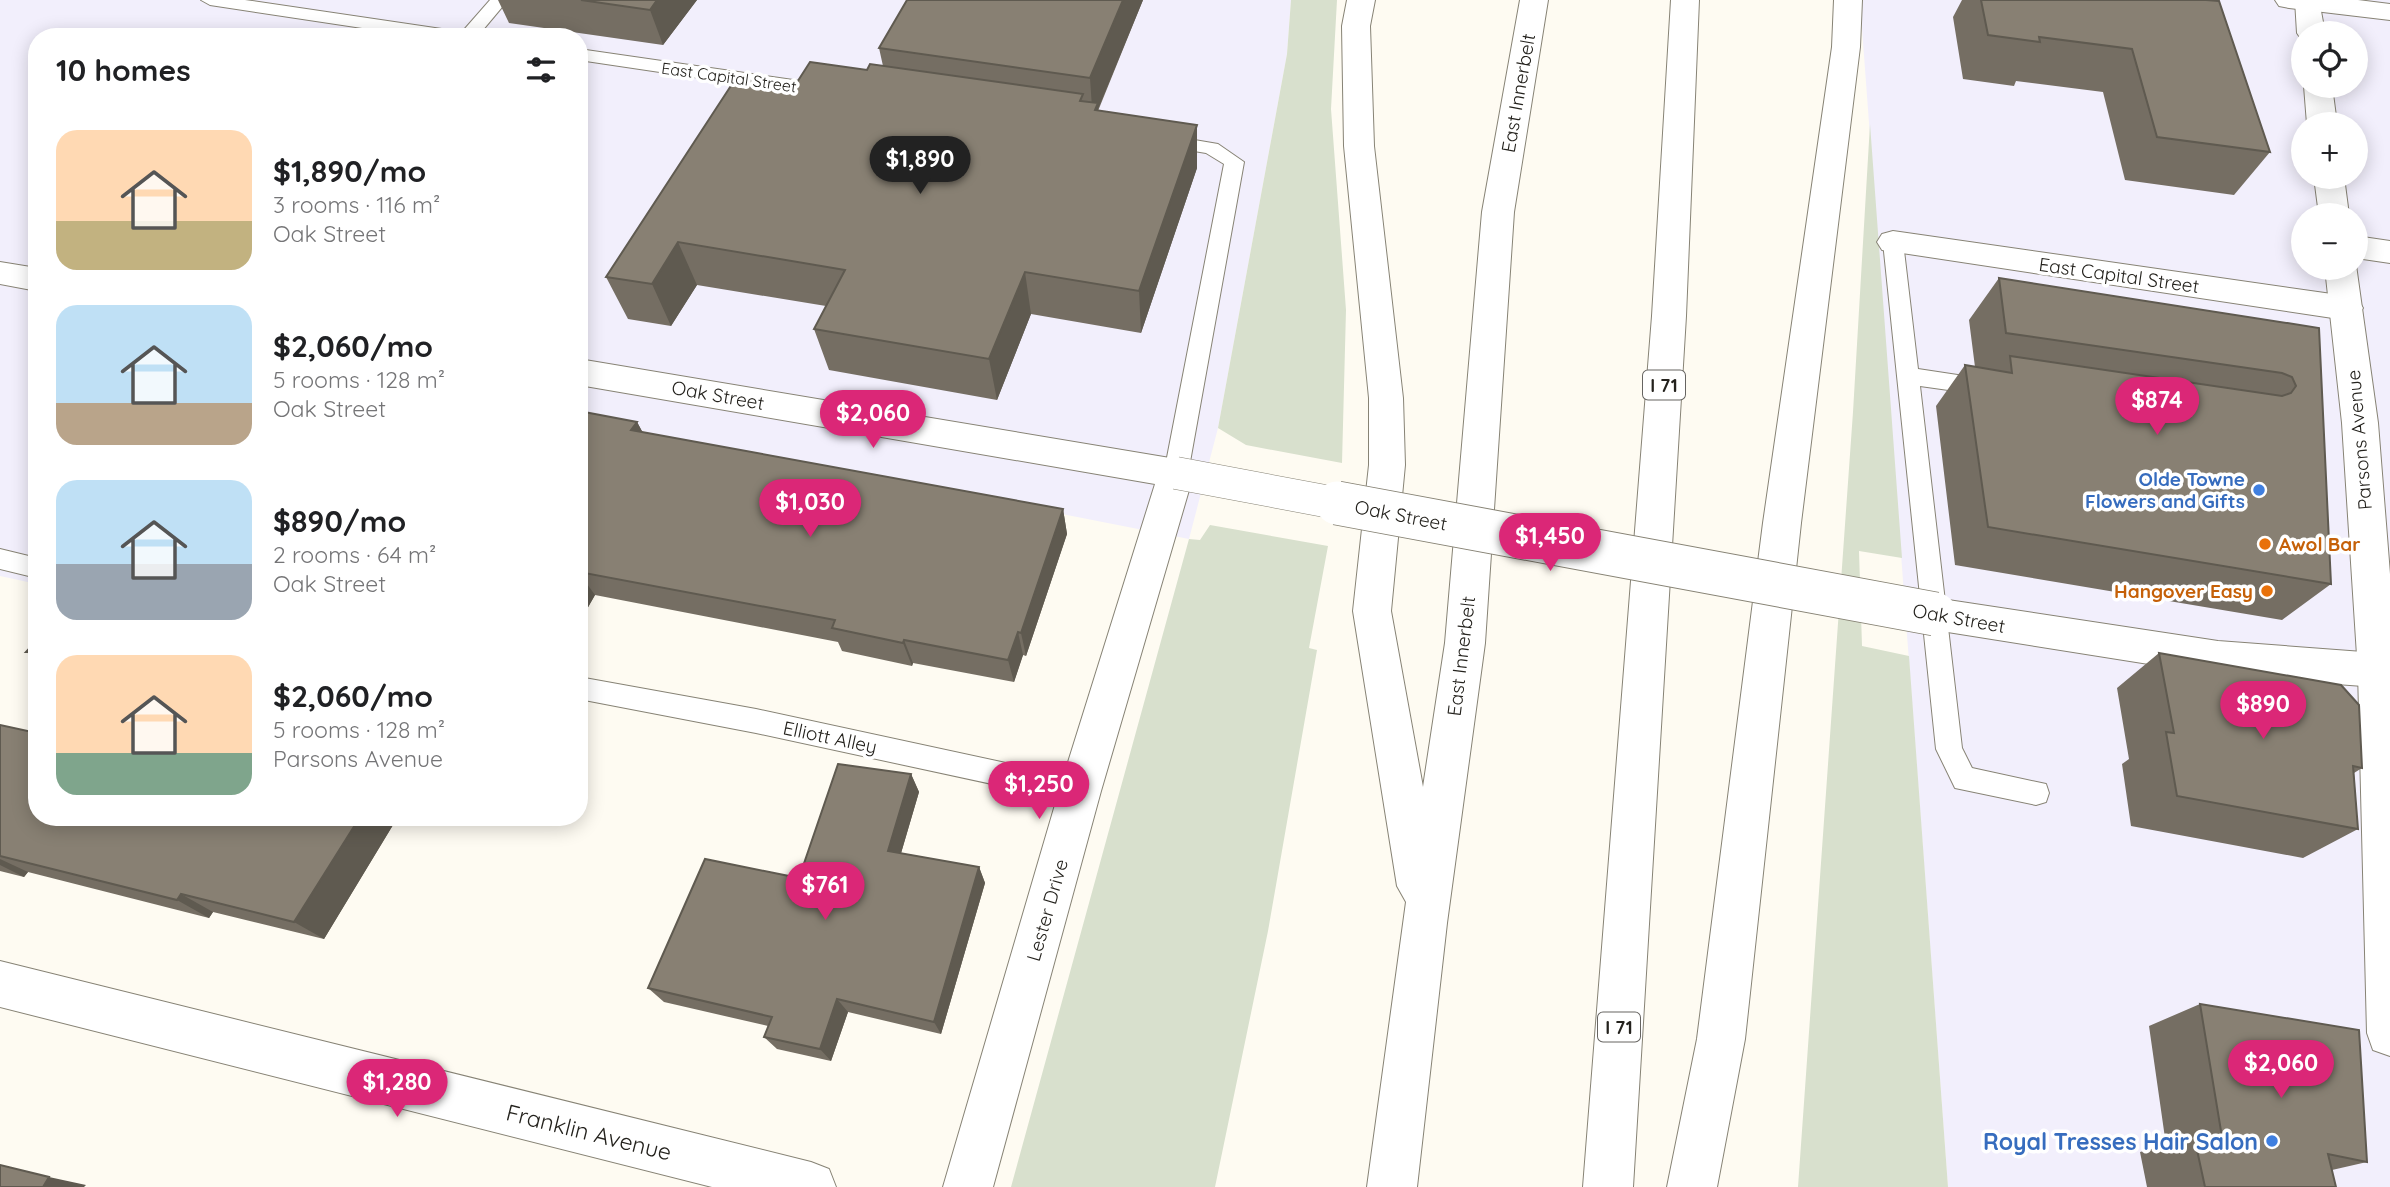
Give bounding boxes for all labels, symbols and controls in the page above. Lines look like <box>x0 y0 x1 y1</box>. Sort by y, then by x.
map controls <box>2291 21 2368 280</box>
button: locate <box>2291 21 2368 98</box>
street label: East Innerbelt <box>1496 32 1540 154</box>
text: 10 homes <box>56 51 191 89</box>
icon: filters <box>522 51 560 89</box>
street label: East Capital Street <box>660 58 798 96</box>
button: + <box>2291 112 2368 189</box>
pin: $1,890 <box>863 136 977 196</box>
text: $1,890 <box>886 144 954 173</box>
text: $1,890/mo <box>273 152 426 190</box>
icon: home <box>112 158 196 242</box>
text: 3 rooms · 116 m² <box>273 190 440 219</box>
button: − <box>2291 203 2368 280</box>
text: Oak Street <box>273 219 386 248</box>
street label: East Capital Street <box>2037 252 2201 298</box>
text: $2,060/mo <box>273 327 433 365</box>
icon: home <box>112 333 196 417</box>
text: 5 rooms · 128 m² <box>273 365 445 394</box>
street label: Parsons Avenue <box>2341 369 2377 511</box>
road number: I 71 <box>1643 370 1685 400</box>
street label: Oak Street <box>670 375 766 415</box>
pin: $874 <box>2116 378 2198 437</box>
text: $874 <box>2131 385 2183 414</box>
pin: $2,060 <box>816 391 930 450</box>
text: Oak Street <box>273 394 386 423</box>
text: $2,060 <box>836 398 910 427</box>
place label: Olde Towne Flowers and Gifts <box>2085 467 2245 513</box>
pin: $1,030 <box>753 480 867 539</box>
marker: Olde Towne Flowers and Gifts <box>2251 482 2267 498</box>
text: $1,030 <box>775 487 845 516</box>
street label: Oak Street <box>1353 494 1449 536</box>
text: $890/mo <box>273 502 406 540</box>
icon: home <box>112 508 196 592</box>
pin: $1,450 <box>1493 514 1607 573</box>
text: $1,450 <box>1515 521 1585 550</box>
place label: Awol Bar <box>2279 532 2361 556</box>
marker: Awol Bar <box>2257 536 2273 552</box>
text: 2 rooms · 64 m² <box>273 540 436 569</box>
text: Oak Street <box>273 569 386 598</box>
place label: Hangover Easy <box>2114 579 2253 603</box>
marker: Hangover Easy <box>2259 583 2275 599</box>
street label: East Innerbelt <box>1442 595 1480 717</box>
street label: Oak Street <box>1911 598 2007 638</box>
text: $2,060/mo <box>273 677 433 715</box>
pin: $890 <box>2222 682 2304 741</box>
icon: home <box>112 683 196 767</box>
text: $890 <box>2236 689 2290 718</box>
text: 5 rooms · 128 m² <box>273 715 445 744</box>
street label: Elliott Alley <box>781 715 879 759</box>
text: Parsons Avenue <box>273 744 443 773</box>
pin: $1,250 <box>982 762 1096 821</box>
text: $1,250 <box>1004 769 1074 798</box>
street label: Lester Drive <box>1021 856 1073 964</box>
pin: $761 <box>784 862 866 922</box>
text: $761 <box>802 870 848 899</box>
road number: I 71 <box>1598 1012 1640 1042</box>
pin: $2,060 <box>2224 1040 2338 1100</box>
text: $2,060 <box>2244 1048 2318 1077</box>
pin: $1,280 <box>340 1060 454 1119</box>
text: $1,280 <box>363 1067 431 1096</box>
street label: Franklin Avenue <box>503 1097 675 1167</box>
place label: Royal Tresses Hair Salon <box>1983 1127 2258 1156</box>
marker: Royal Tresses Hair Salon <box>2264 1133 2280 1149</box>

